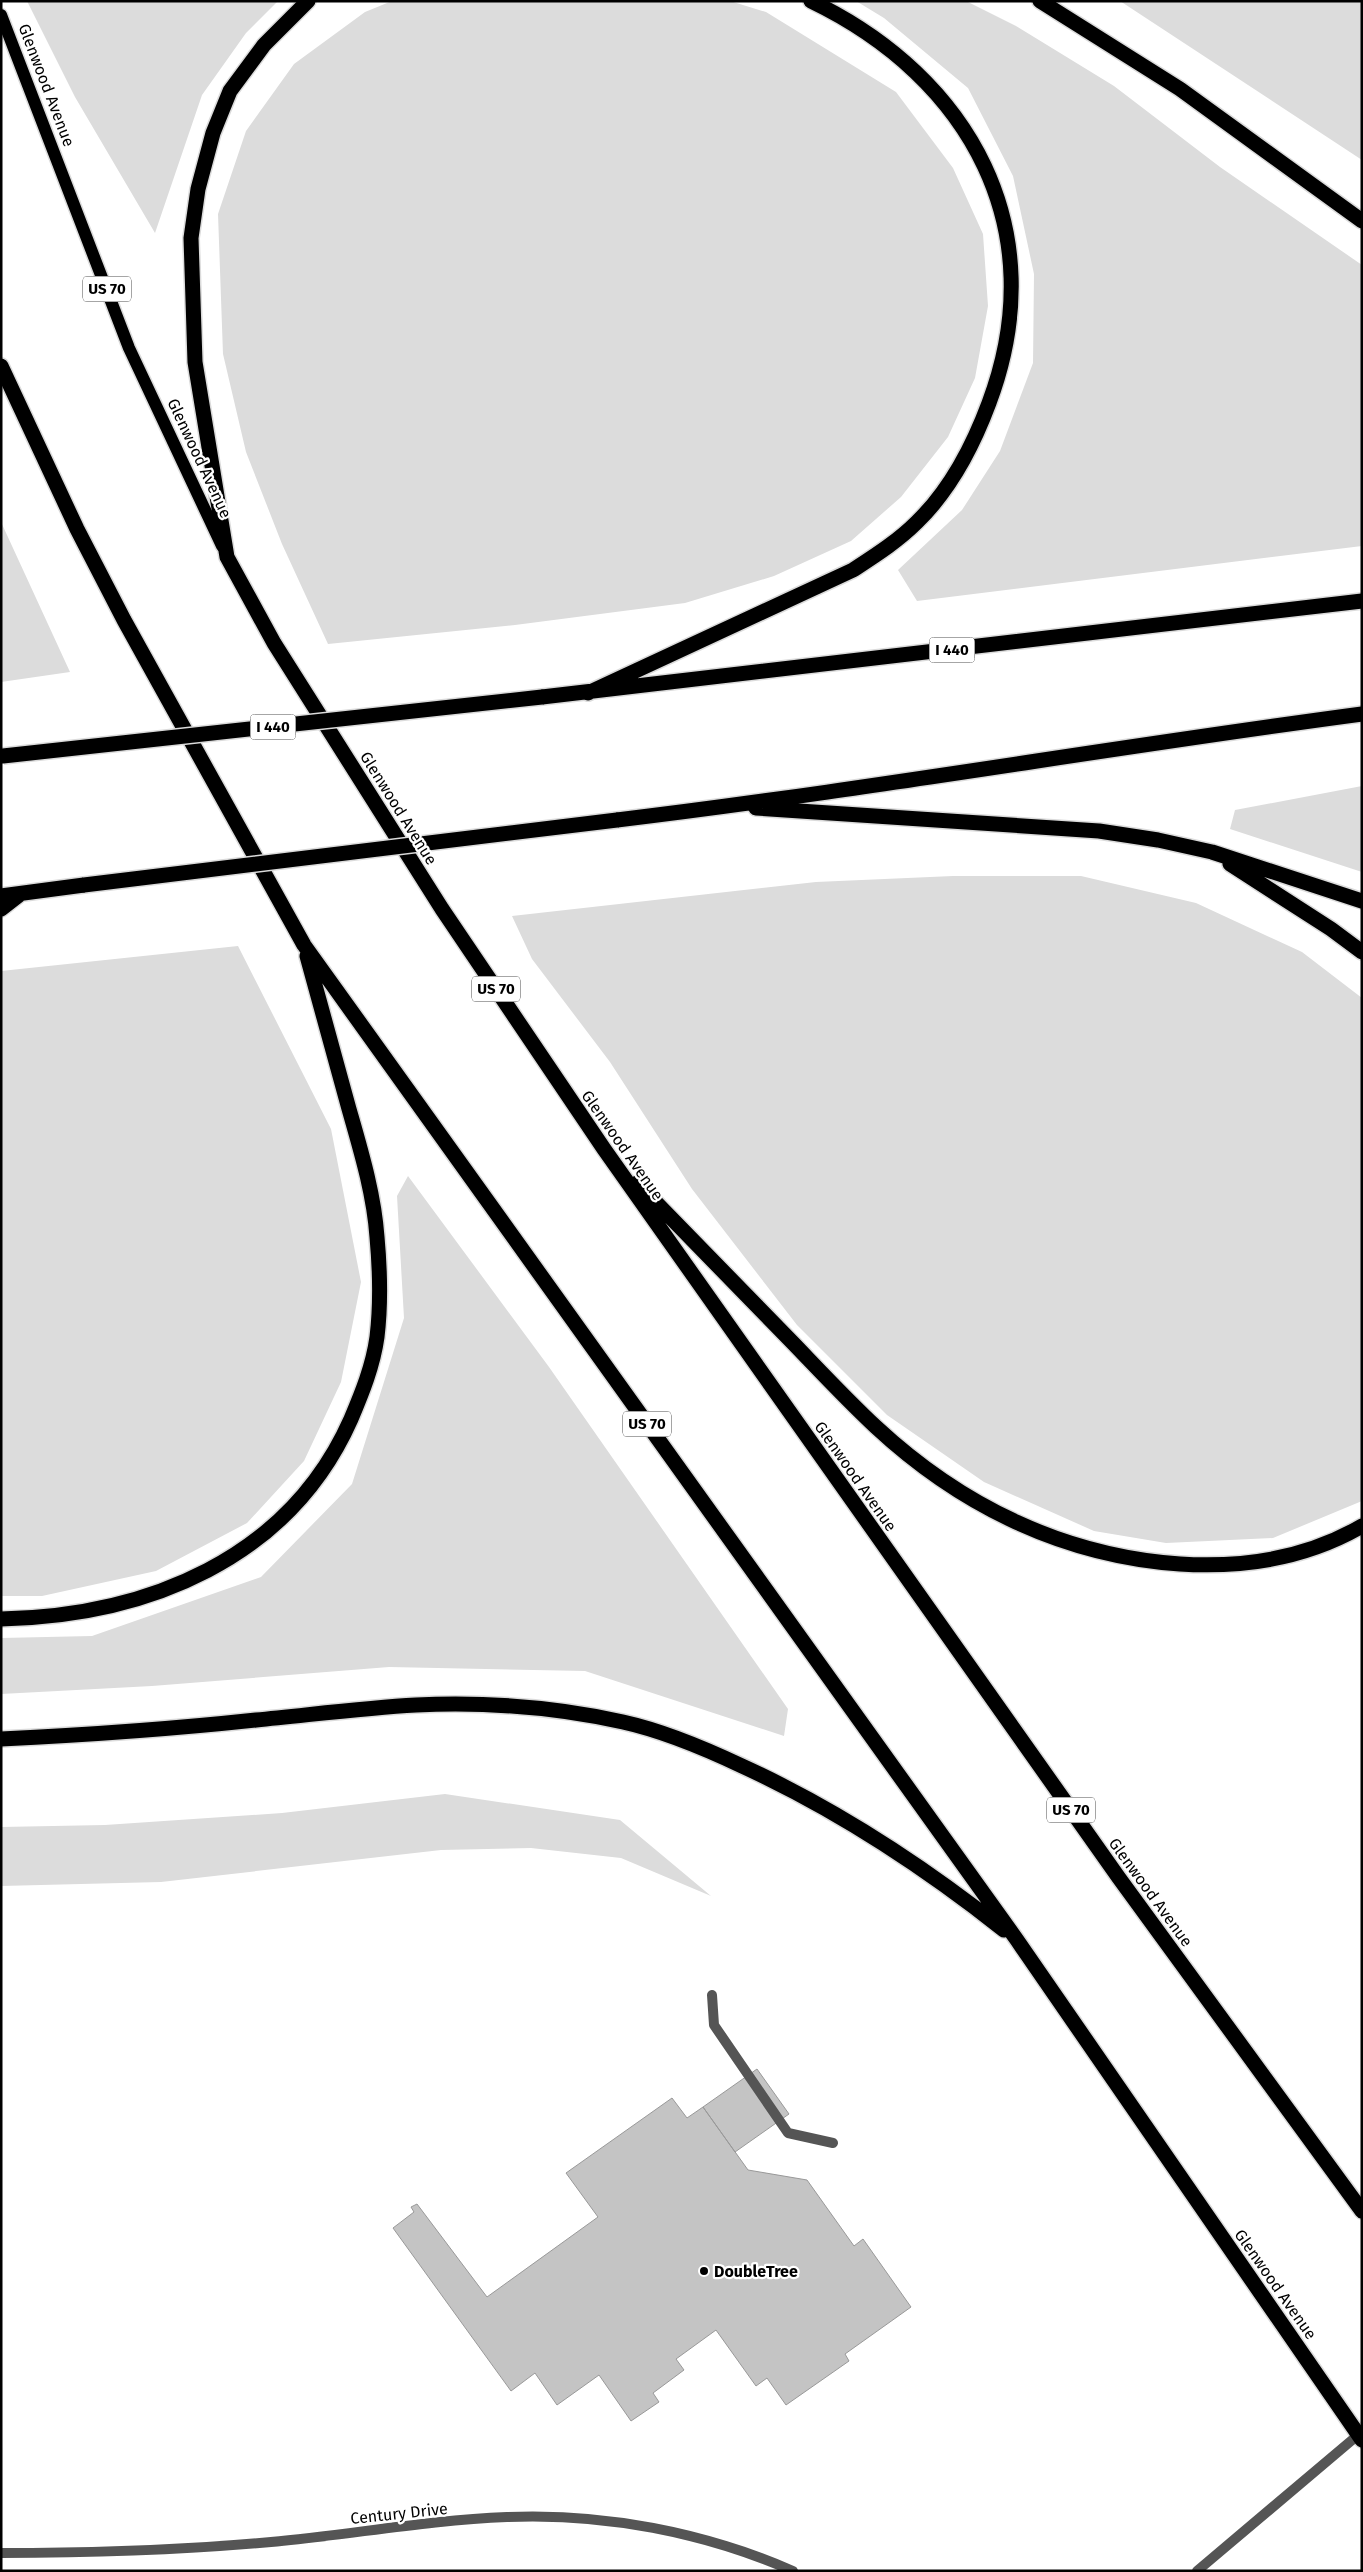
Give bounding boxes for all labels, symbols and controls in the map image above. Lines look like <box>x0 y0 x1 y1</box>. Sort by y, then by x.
street label: Glenwood Avenue <box>14 21 79 149</box>
road number: US 70 <box>83 276 131 302</box>
street label: Glenwood Avenue <box>163 395 236 521</box>
road number: I 440 <box>930 638 974 662</box>
road number: I 440 <box>250 714 296 740</box>
street label: Glenwood Avenue <box>356 748 441 868</box>
road number: US 70 <box>472 976 520 1002</box>
street label: Glenwood Avenue <box>578 1087 668 1204</box>
road number: US 70 <box>623 1412 671 1436</box>
street label: Glenwood Avenue <box>811 1418 901 1535</box>
road number: US 70 <box>1047 1798 1095 1822</box>
street label: Glenwood Avenue <box>1105 1834 1196 1950</box>
street label: Glenwood Avenue <box>1231 2226 1321 2343</box>
place label: DoubleTree <box>714 2262 798 2281</box>
marker: DoubleTree <box>698 2265 710 2277</box>
street label: Century Drive <box>350 2499 449 2528</box>

